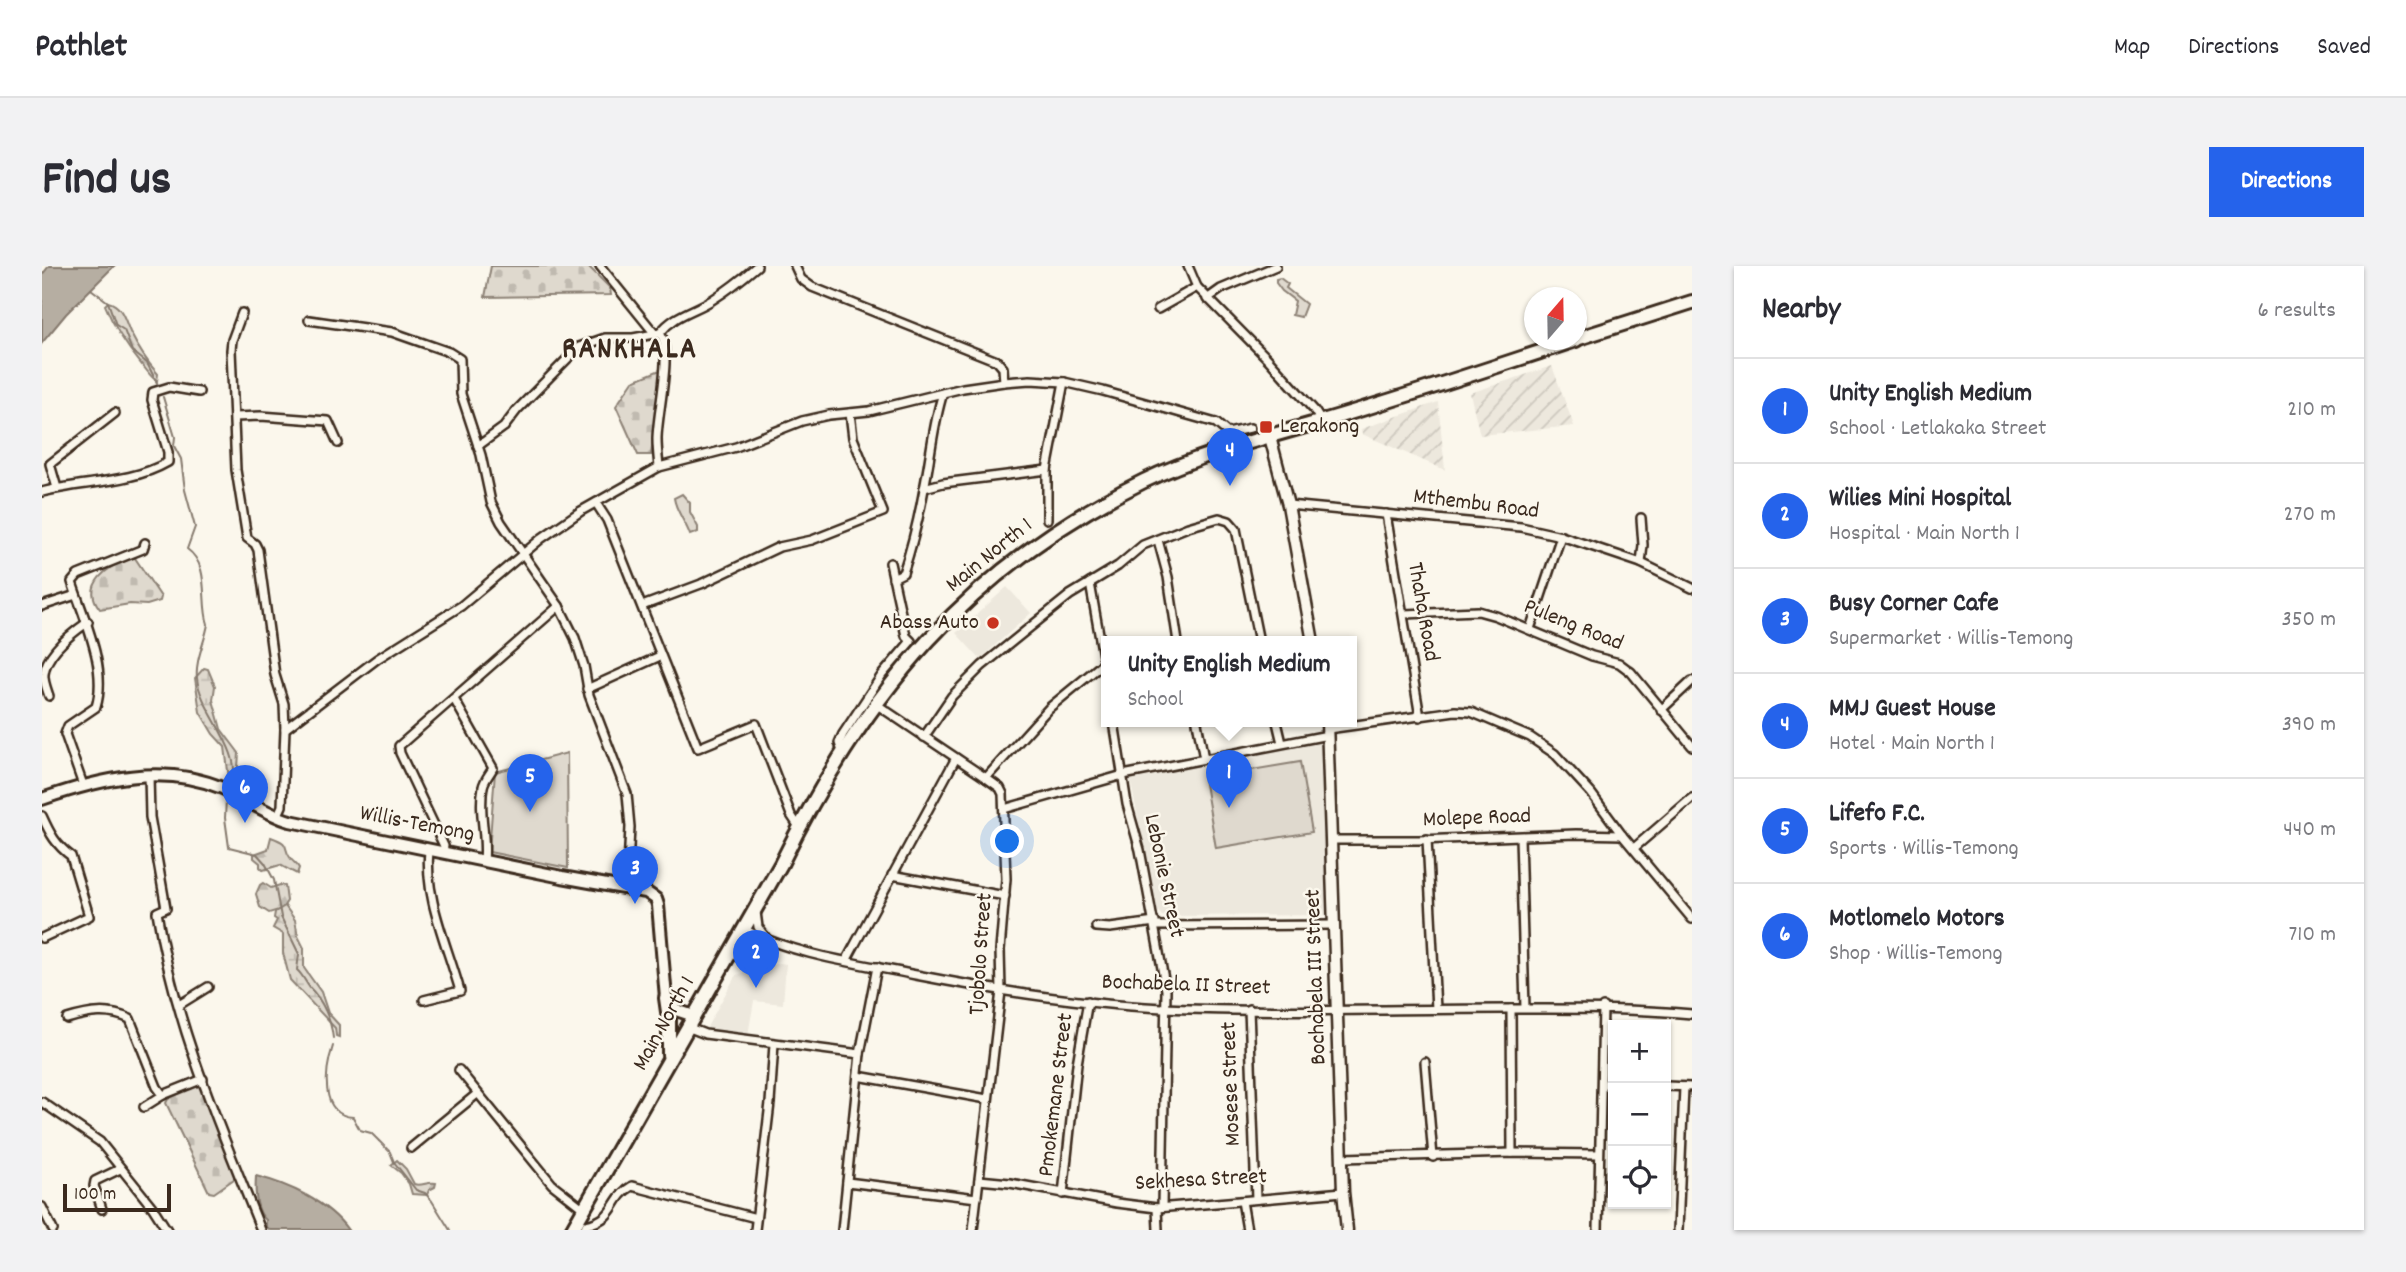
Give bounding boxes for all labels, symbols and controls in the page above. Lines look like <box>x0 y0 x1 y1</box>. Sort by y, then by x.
text: Pathlet <box>35 25 127 72</box>
text: Map <box>2114 31 2150 65</box>
text: Directions <box>2188 31 2279 65</box>
text: Saved <box>2317 31 2371 65</box>
text: Find us <box>42 147 171 217</box>
button: Directions <box>2209 147 2364 217</box>
north arrow <box>1524 287 1587 350</box>
text: Nearby <box>1762 290 1840 333</box>
text: 6 results <box>2258 295 2336 328</box>
district label: RANKHALA <box>562 330 698 373</box>
text: Unity English Medium <box>1829 376 2032 413</box>
text: 1 <box>1782 394 1788 427</box>
text: 210 m <box>2287 394 2336 427</box>
place label: Lerakong <box>1280 411 1359 444</box>
text: School · Letlakaka Street <box>1829 413 2047 446</box>
marker: Lerakong <box>1258 419 1274 435</box>
pin: 4 <box>1207 428 1253 486</box>
street label: Mthembu Road <box>1411 481 1541 529</box>
text: Wilies Mini Hospital <box>1829 481 2011 518</box>
text: 2 <box>1780 499 1790 532</box>
text: 270 m <box>2284 499 2336 532</box>
street label: Main North 1 <box>939 511 1041 601</box>
text: Hospital · Main North 1 <box>1829 518 2020 551</box>
street label: Thaha Road <box>1397 560 1447 664</box>
text: Busy Corner Cafe <box>1829 586 1999 623</box>
street label: Puleng Road <box>1518 591 1628 661</box>
text: 3 <box>1780 604 1790 637</box>
text: 350 m <box>2282 604 2336 637</box>
place label: Abass Auto <box>880 607 979 640</box>
marker: Abass Auto <box>985 615 1001 631</box>
text: Supermarket · Willis-Temong <box>1829 623 2073 656</box>
popup <box>1101 636 1357 727</box>
text: Unity English Medium <box>1127 647 1331 684</box>
text: School <box>1127 684 1183 717</box>
text: MMJ Guest House <box>1829 691 1996 728</box>
text: 4 <box>1780 709 1790 742</box>
text: 390 m <box>2282 709 2336 742</box>
text: Hotel · Main North 1 <box>1829 728 1995 761</box>
pin: 1 <box>1206 750 1252 808</box>
pin: 5 <box>507 754 553 812</box>
pin: 6 <box>222 765 268 823</box>
text: Lifefo F.C. <box>1829 796 1925 833</box>
street label: Willis-Temong <box>357 798 477 852</box>
street label: Molepe Road <box>1422 801 1532 837</box>
street label: Lebonie Street <box>1134 811 1192 941</box>
text: 5 <box>1780 814 1790 847</box>
text: 440 m <box>2283 814 2336 847</box>
your location <box>990 824 1024 858</box>
text: Sports · Willis-Temong <box>1829 833 2019 866</box>
pin: 3 <box>612 846 658 904</box>
street label: Bochabela III Street <box>1297 889 1337 1065</box>
street label: Tjobolo Street <box>961 892 1003 1016</box>
text: Motlomelo Motors <box>1829 901 2005 938</box>
text: 6 <box>1779 919 1791 952</box>
text: 710 m <box>2289 919 2336 952</box>
pin: 2 <box>733 930 779 988</box>
text: Shop · Willis-Temong <box>1829 938 2003 971</box>
street label: Bochabela II Street <box>1101 967 1271 1005</box>
street label: Main North 1 <box>625 971 705 1077</box>
street label: Pmokemane Street <box>1031 1011 1083 1179</box>
map controls <box>1608 1020 1671 1209</box>
button: + <box>1608 1020 1671 1083</box>
street label: Mosese Street <box>1213 1021 1251 1147</box>
button: − <box>1608 1083 1671 1146</box>
button: locate <box>1608 1146 1671 1209</box>
street label: Sekhesa Street <box>1134 1161 1268 1201</box>
scale bar <box>63 1181 172 1213</box>
text: 100 m <box>74 1182 116 1209</box>

